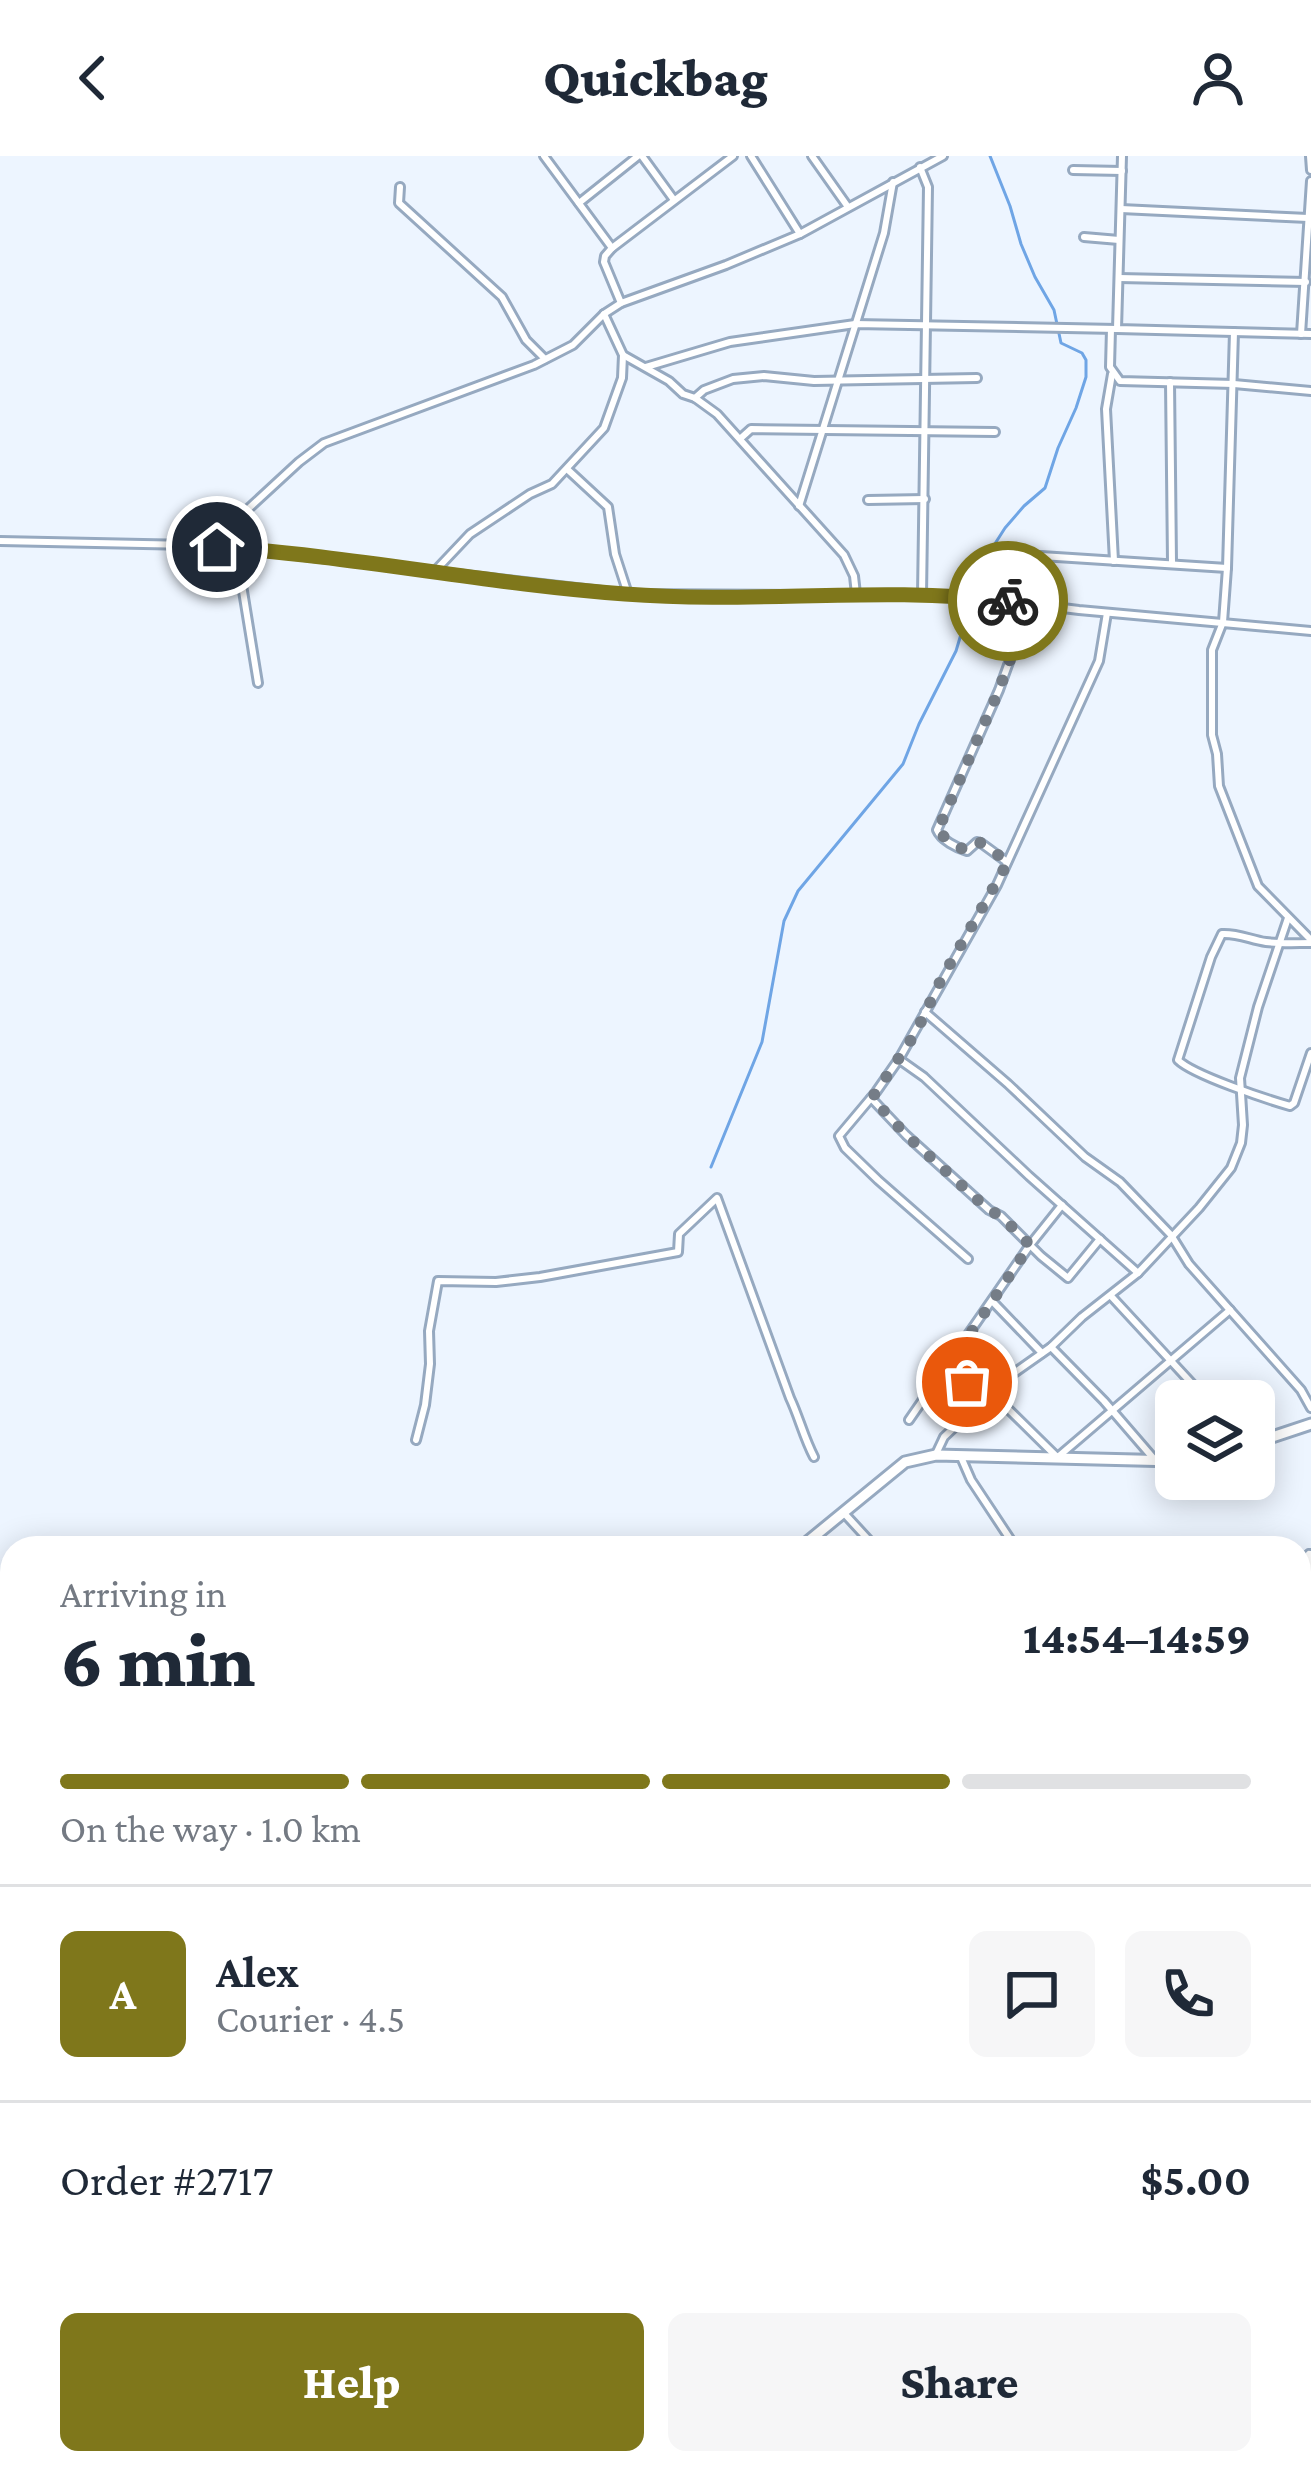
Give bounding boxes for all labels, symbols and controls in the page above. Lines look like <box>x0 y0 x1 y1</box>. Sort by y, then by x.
icon: back <box>60 45 126 111</box>
icon: person <box>1185 45 1251 111</box>
text: Quickbag <box>543 48 768 108</box>
pin <box>166 496 268 598</box>
icon: home <box>184 514 250 580</box>
courier <box>948 541 1068 661</box>
icon: bike <box>975 568 1041 634</box>
pin <box>916 1331 1018 1433</box>
icon: bag <box>934 1349 1000 1415</box>
map controls <box>1155 1380 1275 1500</box>
button: layers <box>1155 1380 1275 1500</box>
text: Arriving in <box>60 1572 227 1615</box>
text: 14:54–14:59 <box>1023 1613 1251 1663</box>
text: 6 min <box>60 1616 255 1703</box>
text: On the way · 1.0 km <box>60 1807 361 1850</box>
button: chat <box>969 1931 1095 2057</box>
button: phone <box>1125 1931 1251 2057</box>
text: Alex <box>216 1947 299 1997</box>
text: A <box>110 1969 136 2019</box>
text: Courier · 4.5 <box>216 1997 405 2040</box>
text: Order #2717 <box>60 2155 273 2205</box>
text: $5.00 <box>1141 2155 1251 2205</box>
button: Help <box>60 2313 644 2451</box>
button: Share <box>668 2313 1251 2451</box>

